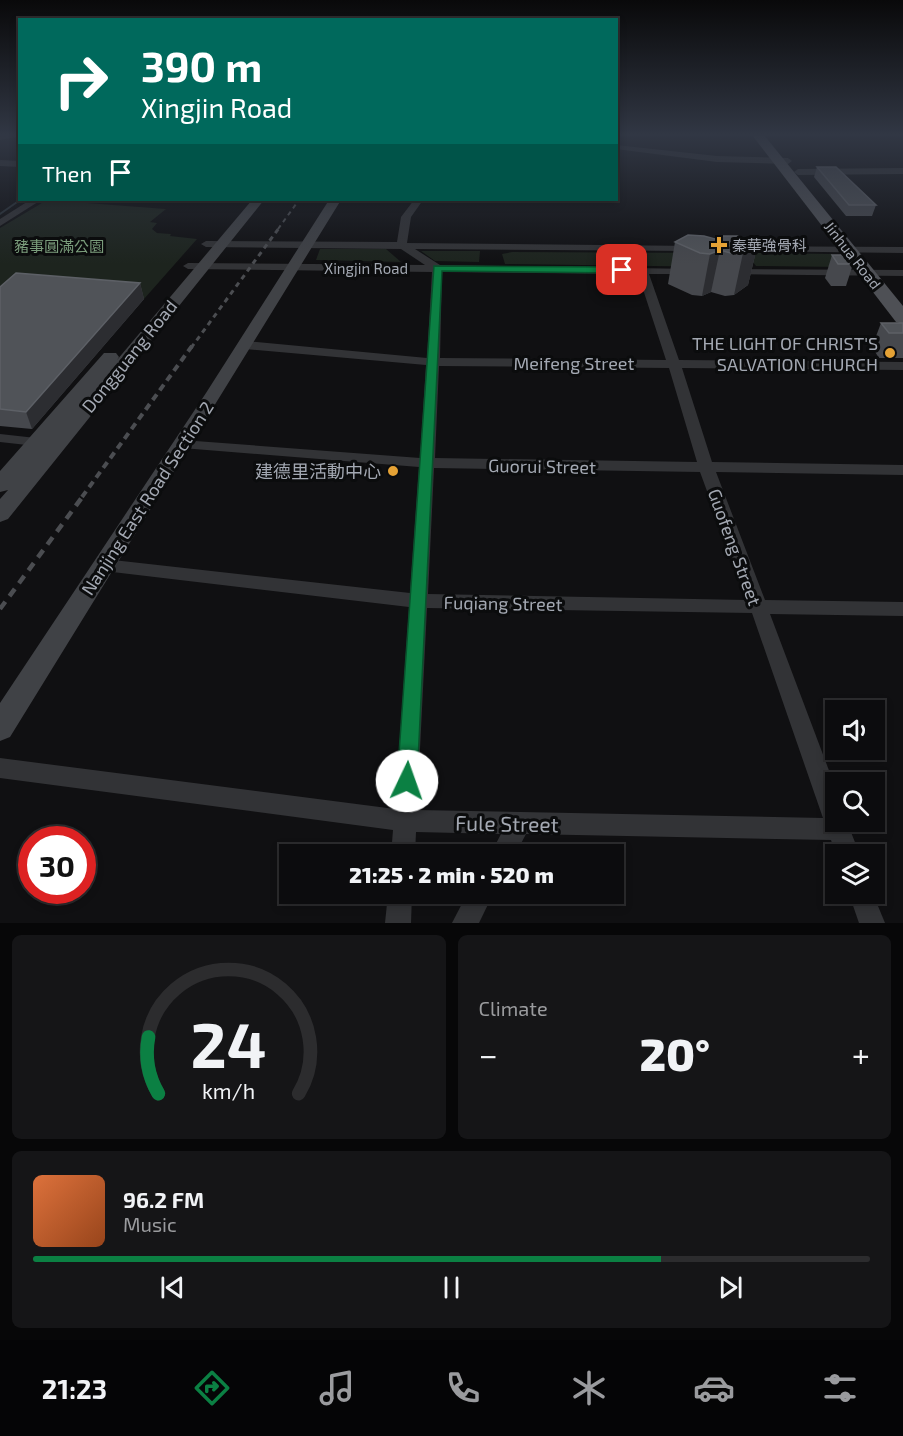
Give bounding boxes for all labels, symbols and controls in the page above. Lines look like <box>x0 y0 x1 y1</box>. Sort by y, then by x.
text: 390 m <box>141 40 262 90</box>
icon: right <box>42 42 120 120</box>
text: Xingjin Road <box>141 91 292 123</box>
icon: arrive <box>104 156 137 189</box>
text: Then <box>42 160 92 186</box>
street label: Jinhua Road <box>821 218 885 292</box>
marker: 秦華強骨科 <box>710 236 728 254</box>
place label: 秦華強骨科 <box>732 236 807 254</box>
park label: 豬事圓滿公園 <box>14 237 104 255</box>
pin <box>596 244 647 295</box>
icon: arrive <box>605 253 638 286</box>
street label: Xingjin Road <box>324 259 408 278</box>
street label: Dongguang Road <box>77 295 181 417</box>
place label: THE LIGHT OF CHRIST'S SALVATION CHURCH <box>692 332 878 375</box>
marker: THE LIGHT OF CHRIST'S SALVATION CHURCH <box>883 346 897 360</box>
street label: Meifeng Street <box>514 352 635 374</box>
street label: Nanjing East Road Section 2 <box>76 397 218 599</box>
street label: Guorui Street <box>488 454 596 478</box>
place label: 建德里活動中心 <box>255 460 381 482</box>
marker: 建德里活動中心 <box>386 464 400 478</box>
street label: Guofeng Street <box>704 486 766 609</box>
street label: Fuqiang Street <box>443 591 563 615</box>
map controls <box>825 700 885 904</box>
button: sound <box>825 700 885 760</box>
position arrow <box>375 749 439 813</box>
button: search <box>825 772 885 832</box>
street label: Fule Street <box>455 810 559 836</box>
speed limit sign: 30 <box>18 826 96 904</box>
button: layers <box>825 844 885 904</box>
text: 21:25 · 2 min · 520 m <box>349 861 554 887</box>
text: Climate <box>479 996 548 1020</box>
text: 24 <box>191 1006 267 1081</box>
text: 20° <box>639 1026 710 1080</box>
text: − <box>479 1034 498 1074</box>
text: + <box>852 1034 870 1074</box>
text: km/h <box>202 1078 255 1103</box>
text: 96.2 FM <box>123 1186 204 1212</box>
text: Music <box>123 1212 177 1236</box>
icon: previous <box>156 1271 189 1304</box>
icon: pause <box>435 1271 468 1304</box>
icon: next <box>714 1271 747 1304</box>
icon: directions <box>191 1367 233 1409</box>
icon: music <box>316 1367 358 1409</box>
icon: phone <box>442 1367 484 1409</box>
icon: climate <box>568 1367 610 1409</box>
icon: car <box>693 1367 735 1409</box>
icon: filters <box>819 1367 861 1409</box>
text: 21:23 <box>42 1372 107 1404</box>

